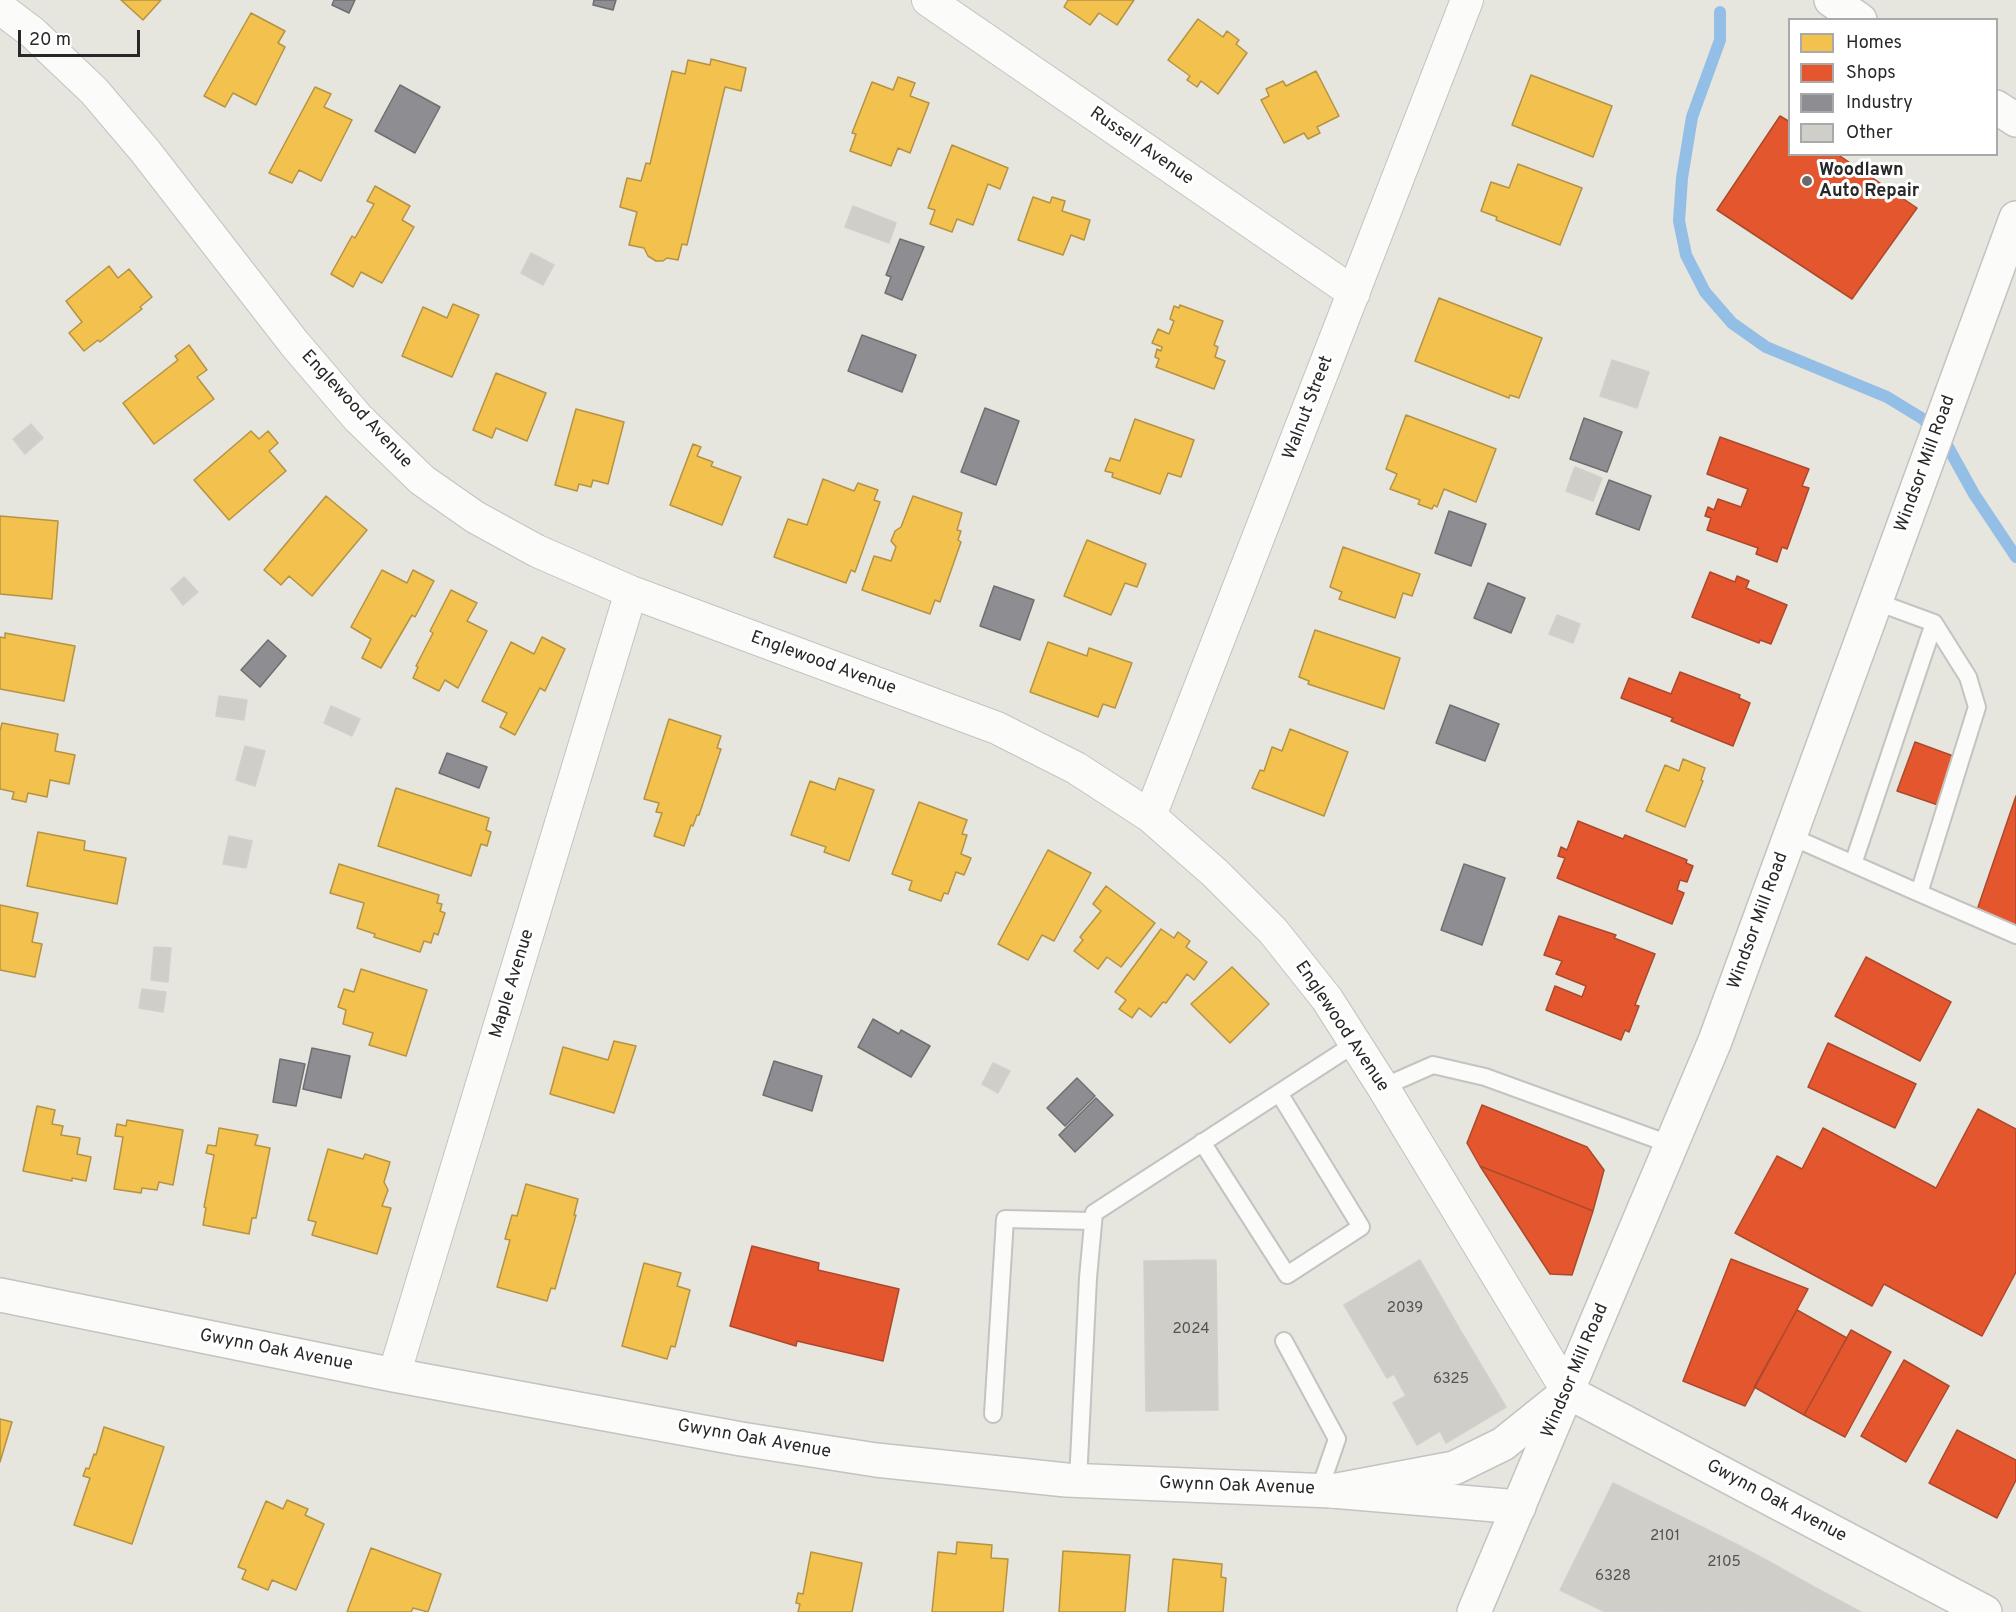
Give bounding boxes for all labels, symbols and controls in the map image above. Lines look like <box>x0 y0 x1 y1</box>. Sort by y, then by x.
scale bar <box>21 18 142 56</box>
legend <box>1788 18 1998 156</box>
text: 20 m <box>29 29 71 52</box>
text: Homes <box>1846 32 1902 55</box>
text: Shops <box>1846 62 1896 85</box>
text: Industry <box>1846 92 1913 115</box>
street label: Russell Avenue <box>1085 103 1197 191</box>
text: Other <box>1846 122 1893 145</box>
place label: Woodlawn Auto Repair <box>1819 160 1919 202</box>
marker: Woodlawn Auto Repair <box>1800 174 1814 188</box>
street label: Englewood Avenue <box>296 347 416 473</box>
street label: Walnut Street <box>1279 353 1339 463</box>
street label: Windsor Mill Road <box>1891 393 1961 535</box>
street label: Englewood Avenue <box>747 628 899 700</box>
street label: Windsor Mill Road <box>1724 850 1794 992</box>
street label: Maple Avenue <box>486 927 540 1041</box>
street label: Englewood Avenue <box>1289 957 1393 1097</box>
house number: 2039 <box>1387 1300 1423 1318</box>
street label: Windsor Mill Road <box>1538 1300 1614 1442</box>
house number: 2024 <box>1172 1321 1210 1339</box>
street label: Gwynn Oak Avenue <box>198 1326 354 1376</box>
house number: 6325 <box>1433 1371 1469 1389</box>
street label: Gwynn Oak Avenue <box>676 1416 832 1464</box>
street label: Gwynn Oak Avenue <box>1702 1456 1850 1548</box>
street label: Gwynn Oak Avenue <box>1159 1473 1315 1501</box>
house number: 2101 <box>1650 1528 1680 1546</box>
house number: 2105 <box>1707 1554 1741 1572</box>
house number: 6328 <box>1595 1568 1631 1586</box>

